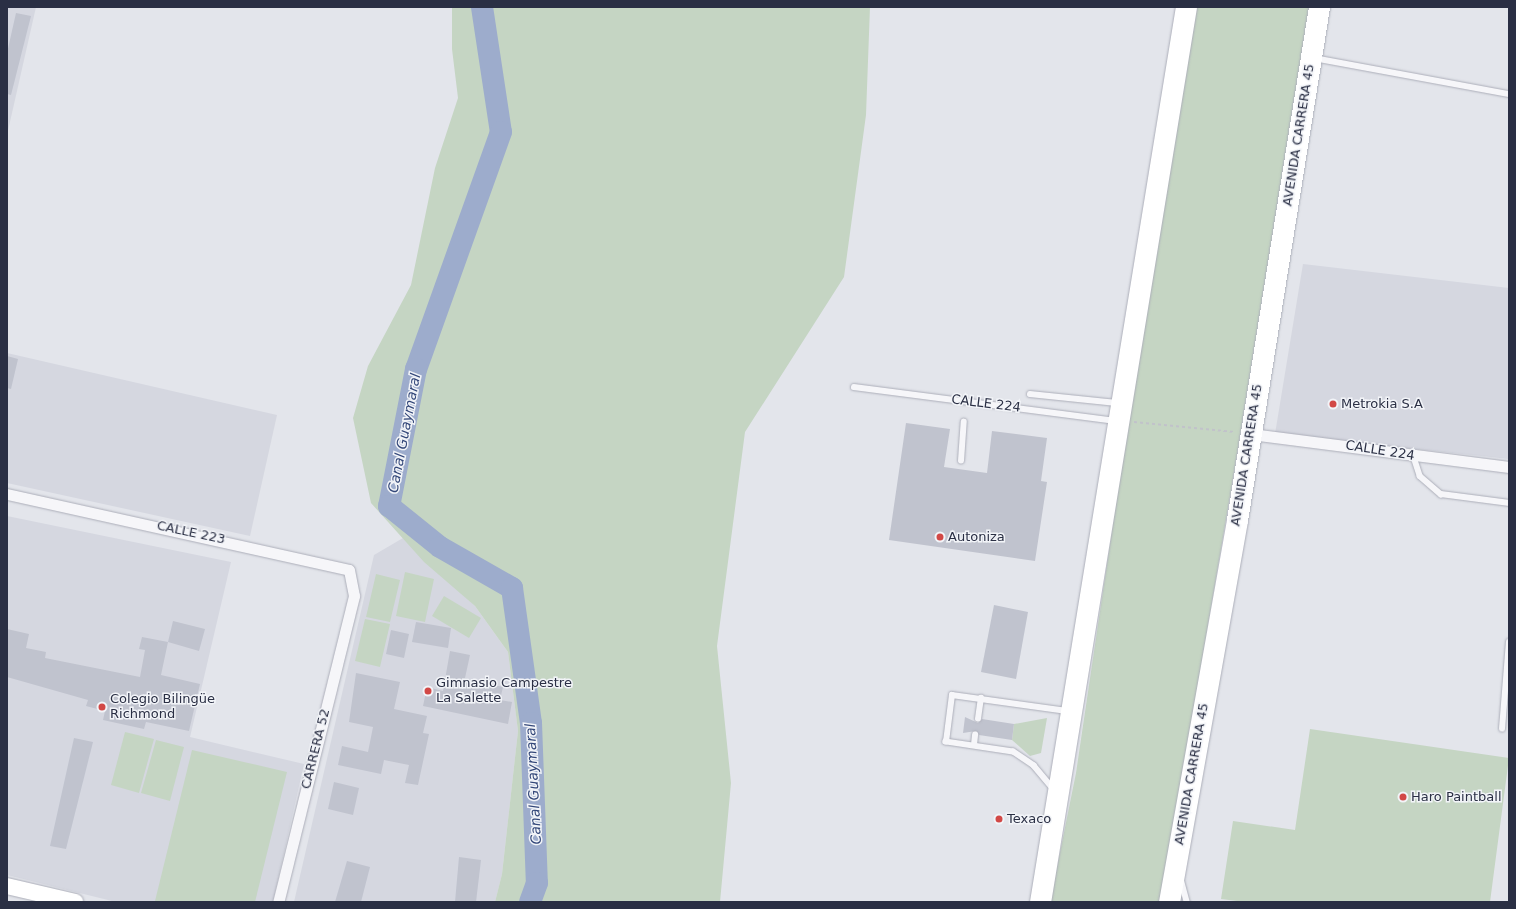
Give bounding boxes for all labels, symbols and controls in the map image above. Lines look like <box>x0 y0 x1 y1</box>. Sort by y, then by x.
street label: AVENIDA CARRERA 45 <box>1280 63 1318 207</box>
water label: Canal Guaymaral <box>384 372 424 494</box>
street label: AVENIDA CARRERA 45 <box>1228 383 1266 527</box>
street label: CALLE 224 <box>951 392 1021 416</box>
place label: Metrokia S.A <box>1341 396 1423 412</box>
marker: Metrokia S.A <box>1328 399 1338 409</box>
street label: CALLE 224 <box>1344 438 1416 464</box>
street label: CALLE 223 <box>155 518 227 548</box>
place label: Autoniza <box>948 529 1005 545</box>
marker: Autoniza <box>935 532 945 542</box>
place label: Gimnasio Campestre La Salette <box>436 676 572 707</box>
marker: Gimnasio Campestre La Salette <box>423 686 433 696</box>
place label: Colegio Bilingüe Richmond <box>110 692 215 723</box>
marker: Colegio Bilingüe Richmond <box>97 702 107 712</box>
street label: AVENIDA CARRERA 45 <box>1172 702 1212 846</box>
street label: CARRERA 52 <box>298 707 334 791</box>
water label: Canal Guaymaral <box>521 723 545 845</box>
place label: Haro Paintball <box>1411 789 1501 805</box>
marker: Haro Paintball <box>1398 792 1408 802</box>
place label: Texaco <box>1007 811 1051 827</box>
marker: Texaco <box>994 814 1004 824</box>

